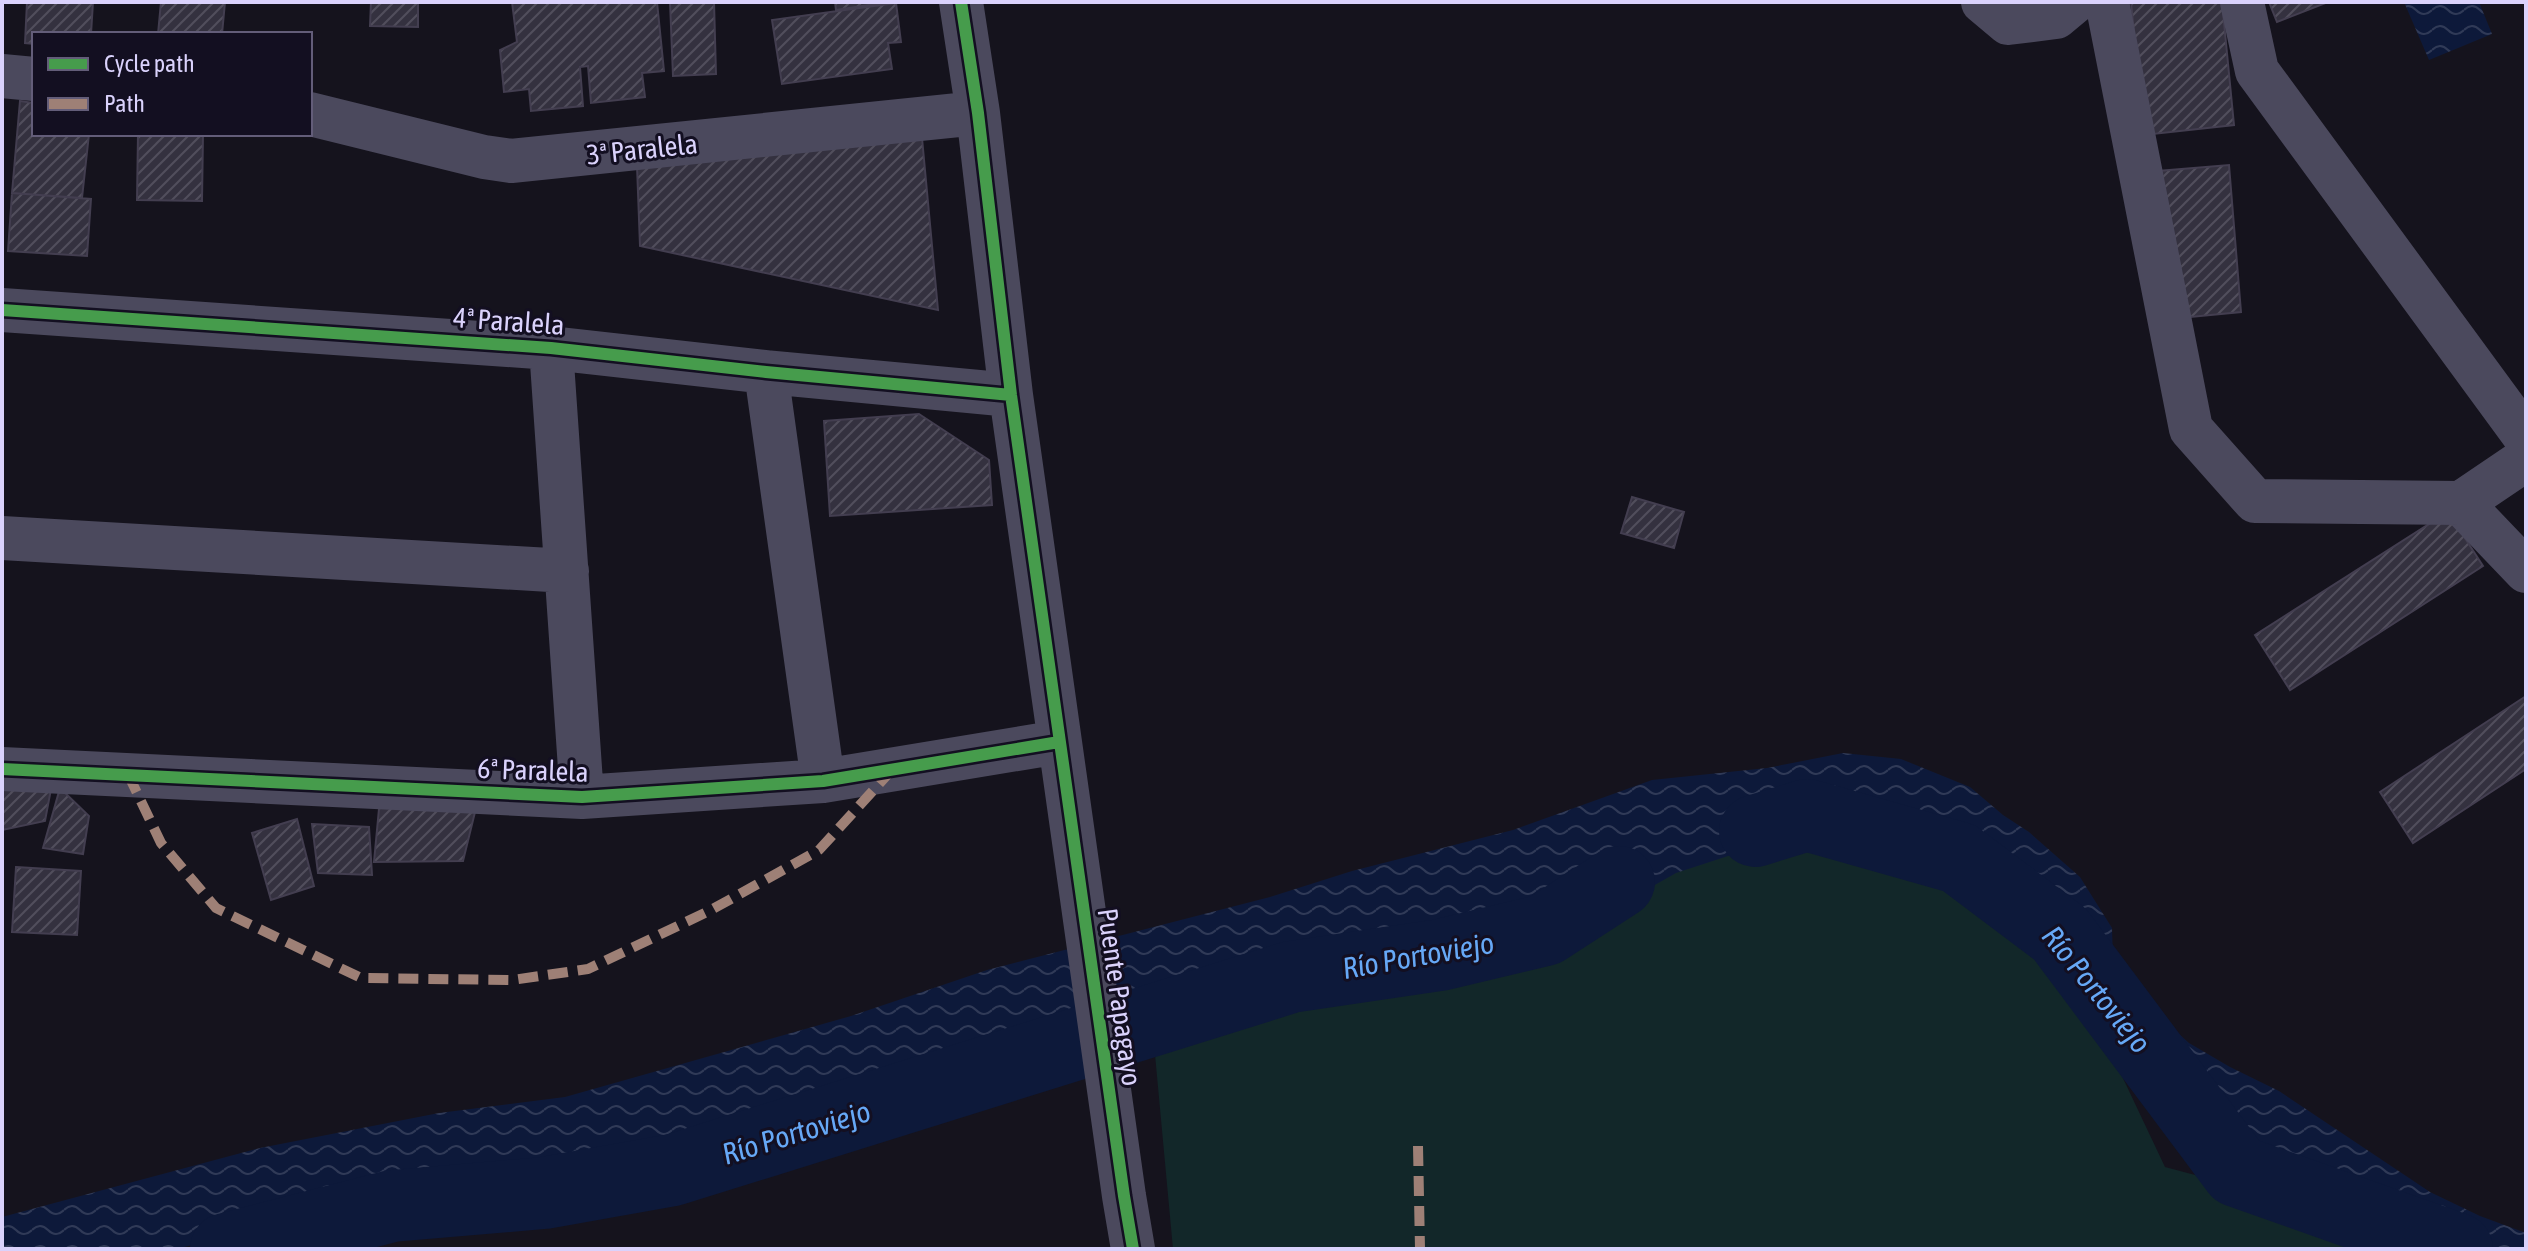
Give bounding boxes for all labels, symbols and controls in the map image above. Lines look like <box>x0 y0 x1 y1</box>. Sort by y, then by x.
legend <box>32 32 312 136</box>
text: Cycle path <box>104 50 195 77</box>
text: Path <box>104 90 145 117</box>
street label: 3ª Paralela <box>585 127 699 171</box>
street label: 4ª Paralela <box>452 301 566 341</box>
street label: 6ª Paralela <box>477 752 589 788</box>
street label: Puente Papagayo <box>1092 906 1148 1088</box>
water label: Río Portoviejo <box>2036 919 2158 1059</box>
water label: Río Portoviejo <box>1340 925 1496 985</box>
water label: Río Portoviejo <box>718 1093 874 1171</box>

